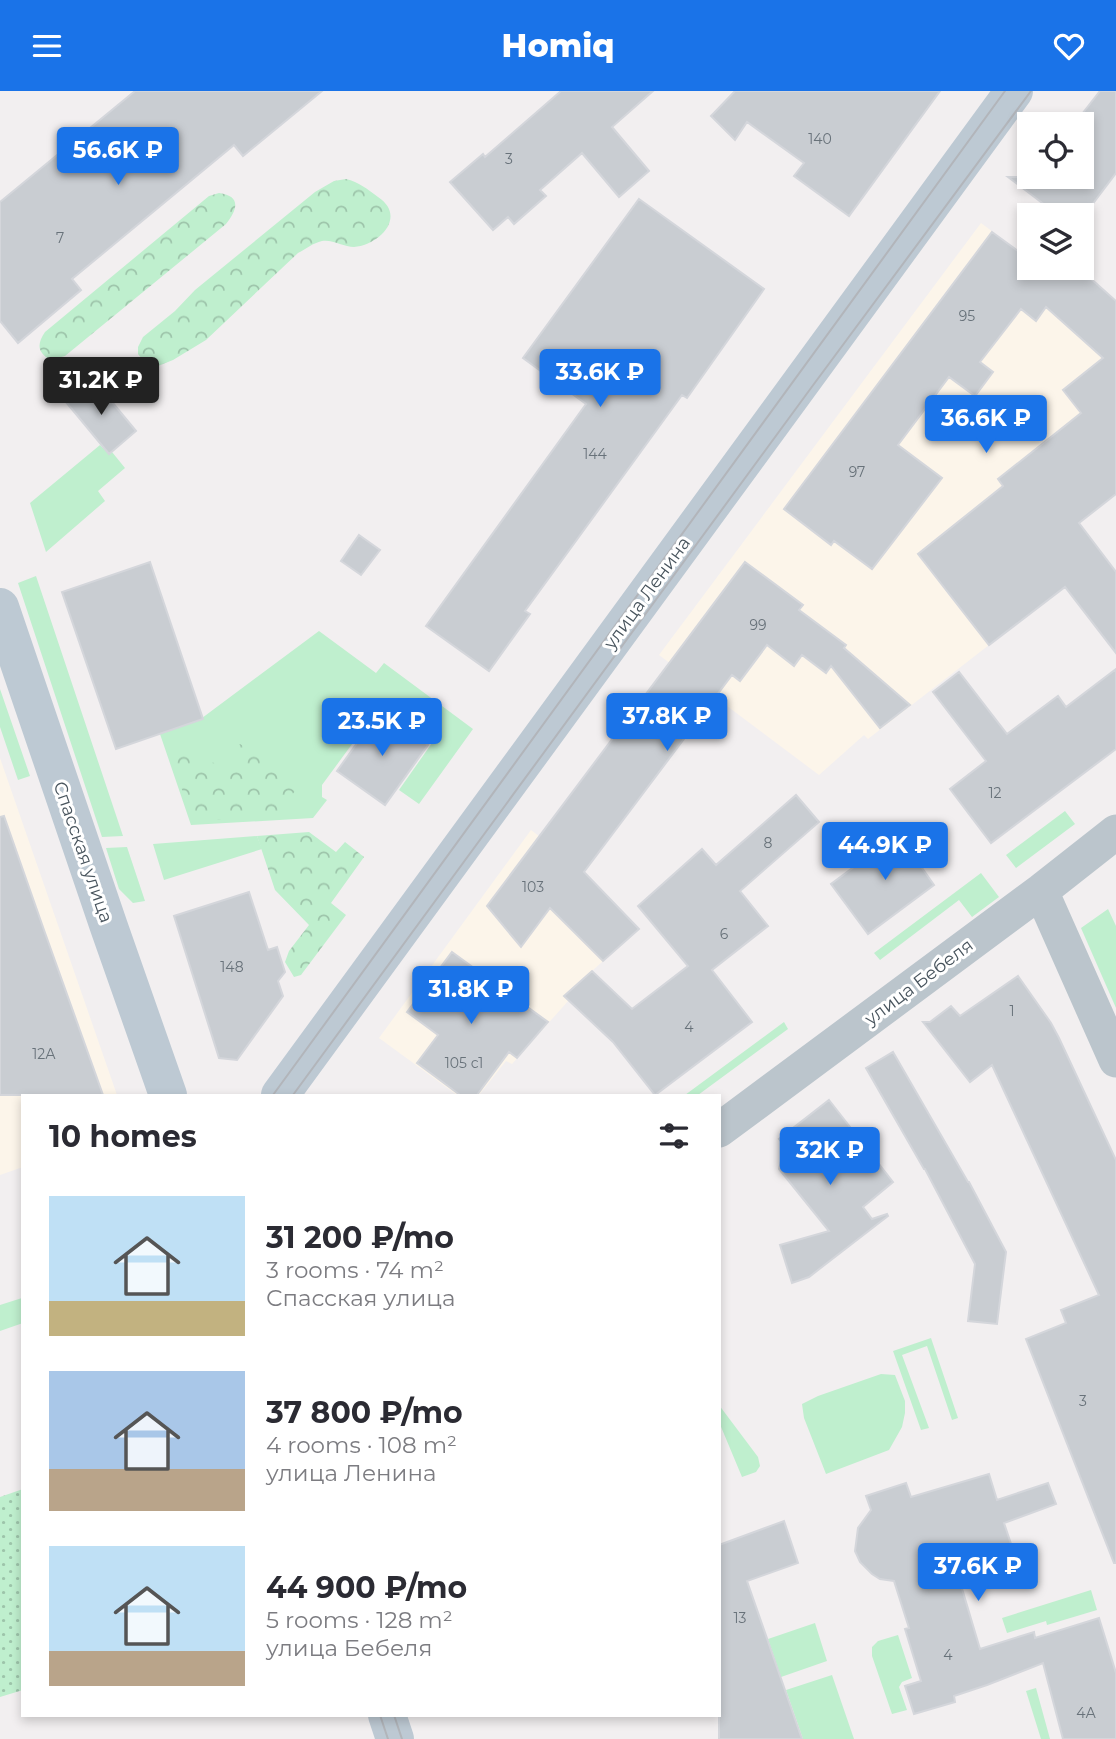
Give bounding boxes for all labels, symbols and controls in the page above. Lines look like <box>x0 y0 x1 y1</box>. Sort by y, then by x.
text: Homiq <box>502 26 614 65</box>
icon: menu <box>28 27 66 65</box>
icon: heart <box>1050 27 1088 65</box>
map controls <box>1017 112 1094 280</box>
button: locate <box>1017 112 1094 189</box>
pin: 56.6K ₽ <box>53 127 183 187</box>
house number: 140 <box>808 130 832 148</box>
text: 56.6K ₽ <box>73 136 163 164</box>
house number: 3 <box>505 150 513 168</box>
button: layers <box>1017 203 1094 280</box>
house number: 7 <box>56 229 64 247</box>
house number: 95 <box>959 307 975 325</box>
pin: 33.6K ₽ <box>535 349 665 409</box>
pin: 31.2K ₽ <box>36 357 166 417</box>
text: 33.6K ₽ <box>556 358 644 386</box>
text: 31.2K ₽ <box>59 366 143 394</box>
pin: 36.6K ₽ <box>921 395 1051 455</box>
text: 36.6K ₽ <box>941 404 1031 432</box>
house number: 144 <box>583 445 608 463</box>
house number: 97 <box>849 463 865 481</box>
street label: улица Ленина <box>598 533 695 654</box>
house number: 99 <box>749 616 767 634</box>
pin: 37.8K ₽ <box>602 693 732 753</box>
pin: 23.5K ₽ <box>317 699 447 758</box>
text: 37.8K ₽ <box>622 702 712 730</box>
text: 23.5K ₽ <box>338 707 426 735</box>
street label: Спасская улица <box>48 778 118 926</box>
house number: 12 <box>988 784 1002 802</box>
pin: 44.9K ₽ <box>820 823 950 882</box>
text: 44.9K ₽ <box>838 831 932 859</box>
house number: 8 <box>764 834 773 852</box>
house number: 103 <box>522 878 544 896</box>
house number: 6 <box>720 925 729 943</box>
street label: улица Бебеля <box>860 934 978 1031</box>
house number: 148 <box>220 958 244 976</box>
pin: 31.8K ₽ <box>406 967 536 1026</box>
text: 31.8K ₽ <box>428 975 514 1003</box>
house number: 1 <box>1009 1002 1015 1020</box>
house number: 4 <box>684 1018 694 1036</box>
house number: 12А <box>32 1045 56 1063</box>
house number: 105 с1 <box>445 1054 483 1072</box>
icon: filters <box>655 1117 693 1155</box>
text: 10 homes <box>49 1118 197 1155</box>
pin: 32K ₽ <box>781 1127 879 1187</box>
text: 32K ₽ <box>796 1136 864 1164</box>
text: 31 200 ₽/mo <box>266 1219 454 1256</box>
icon: home <box>105 1224 189 1308</box>
text: 3 rooms · 74 m² <box>266 1256 444 1284</box>
text: Спасская улица <box>266 1284 455 1312</box>
house number: 3 <box>1079 1392 1087 1410</box>
text: 37 800 ₽/mo <box>266 1394 463 1431</box>
icon: home <box>105 1399 189 1483</box>
text: 4 rooms · 108 m² <box>266 1431 457 1459</box>
text: улица Ленина <box>266 1459 436 1487</box>
pin: 37.6K ₽ <box>913 1543 1043 1603</box>
text: 37.6K ₽ <box>934 1552 1022 1580</box>
text: 44 900 ₽/mo <box>266 1569 467 1606</box>
icon: home <box>105 1574 189 1658</box>
text: 5 rooms · 128 m² <box>266 1606 453 1634</box>
house number: 13 <box>734 1609 747 1627</box>
text: улица Бебеля <box>266 1634 432 1662</box>
house number: 4 <box>943 1646 953 1664</box>
house number: 4А <box>1076 1704 1096 1722</box>

